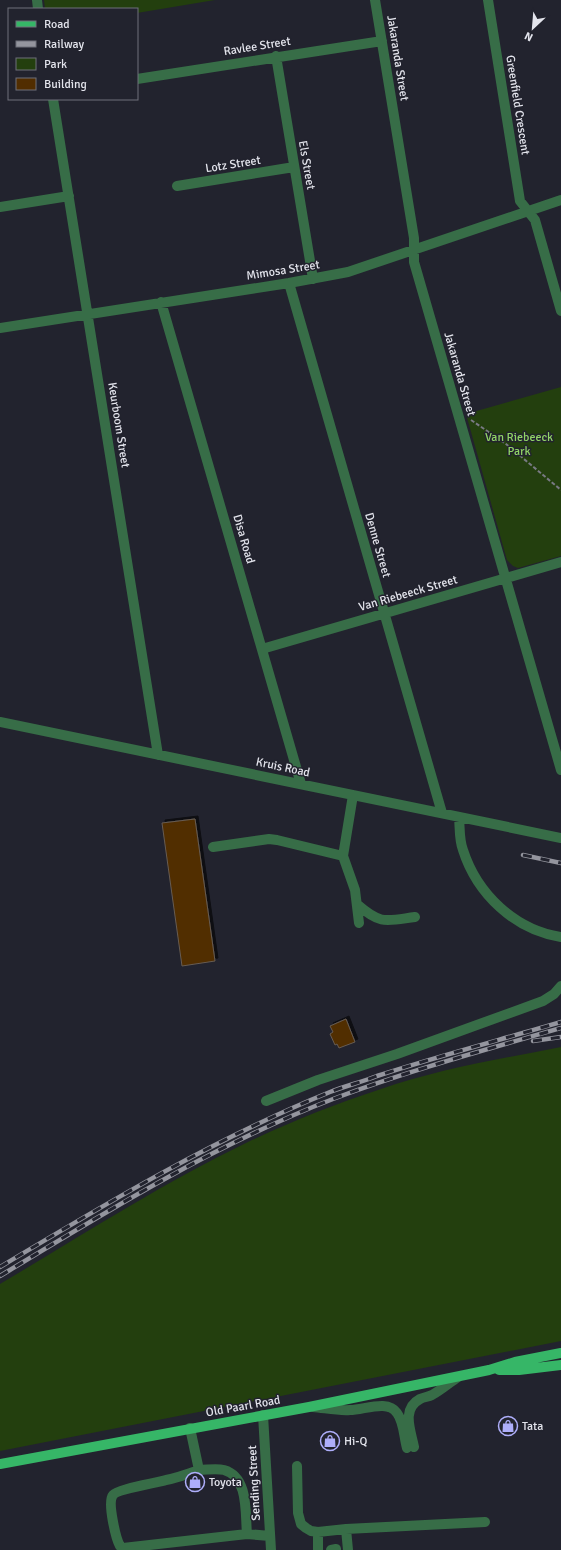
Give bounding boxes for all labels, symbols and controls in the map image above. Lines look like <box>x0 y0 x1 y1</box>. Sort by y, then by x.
legend <box>8 8 138 100</box>
north arrow <box>513 8 553 48</box>
street label: Jakaranda Street <box>383 14 412 102</box>
text: Road <box>44 17 70 32</box>
text: N <box>523 29 535 44</box>
street label: Ravlee Street <box>222 34 292 59</box>
text: Railway <box>44 37 84 52</box>
street label: Greenfield Crescent <box>502 54 533 156</box>
text: Park <box>44 57 67 72</box>
text: Building <box>44 77 87 92</box>
street label: Els Street <box>295 139 318 191</box>
street label: Lotz Street <box>204 153 262 176</box>
street label: Mimosa Street <box>245 257 321 284</box>
street label: Jakaranda Street <box>440 330 479 418</box>
street label: Keurboom Street <box>104 381 133 469</box>
park label: Van Riebeeck Park <box>485 430 553 459</box>
street label: Denne Street <box>361 511 394 579</box>
street label: Disa Road <box>229 513 258 566</box>
street label: Van Riebeeck Street <box>357 572 459 615</box>
street label: Kruis Road <box>254 754 311 781</box>
street label: Old Paarl Road <box>205 1393 281 1420</box>
shop icon: Tata <box>497 1415 519 1437</box>
place label: Tata <box>522 1419 543 1434</box>
shop icon: Hi-Q <box>319 1430 341 1452</box>
place label: Hi-Q <box>344 1434 368 1449</box>
street label: Sending Street <box>245 1445 264 1521</box>
shop icon: Toyota <box>184 1471 206 1493</box>
place label: Toyota <box>209 1475 242 1490</box>

